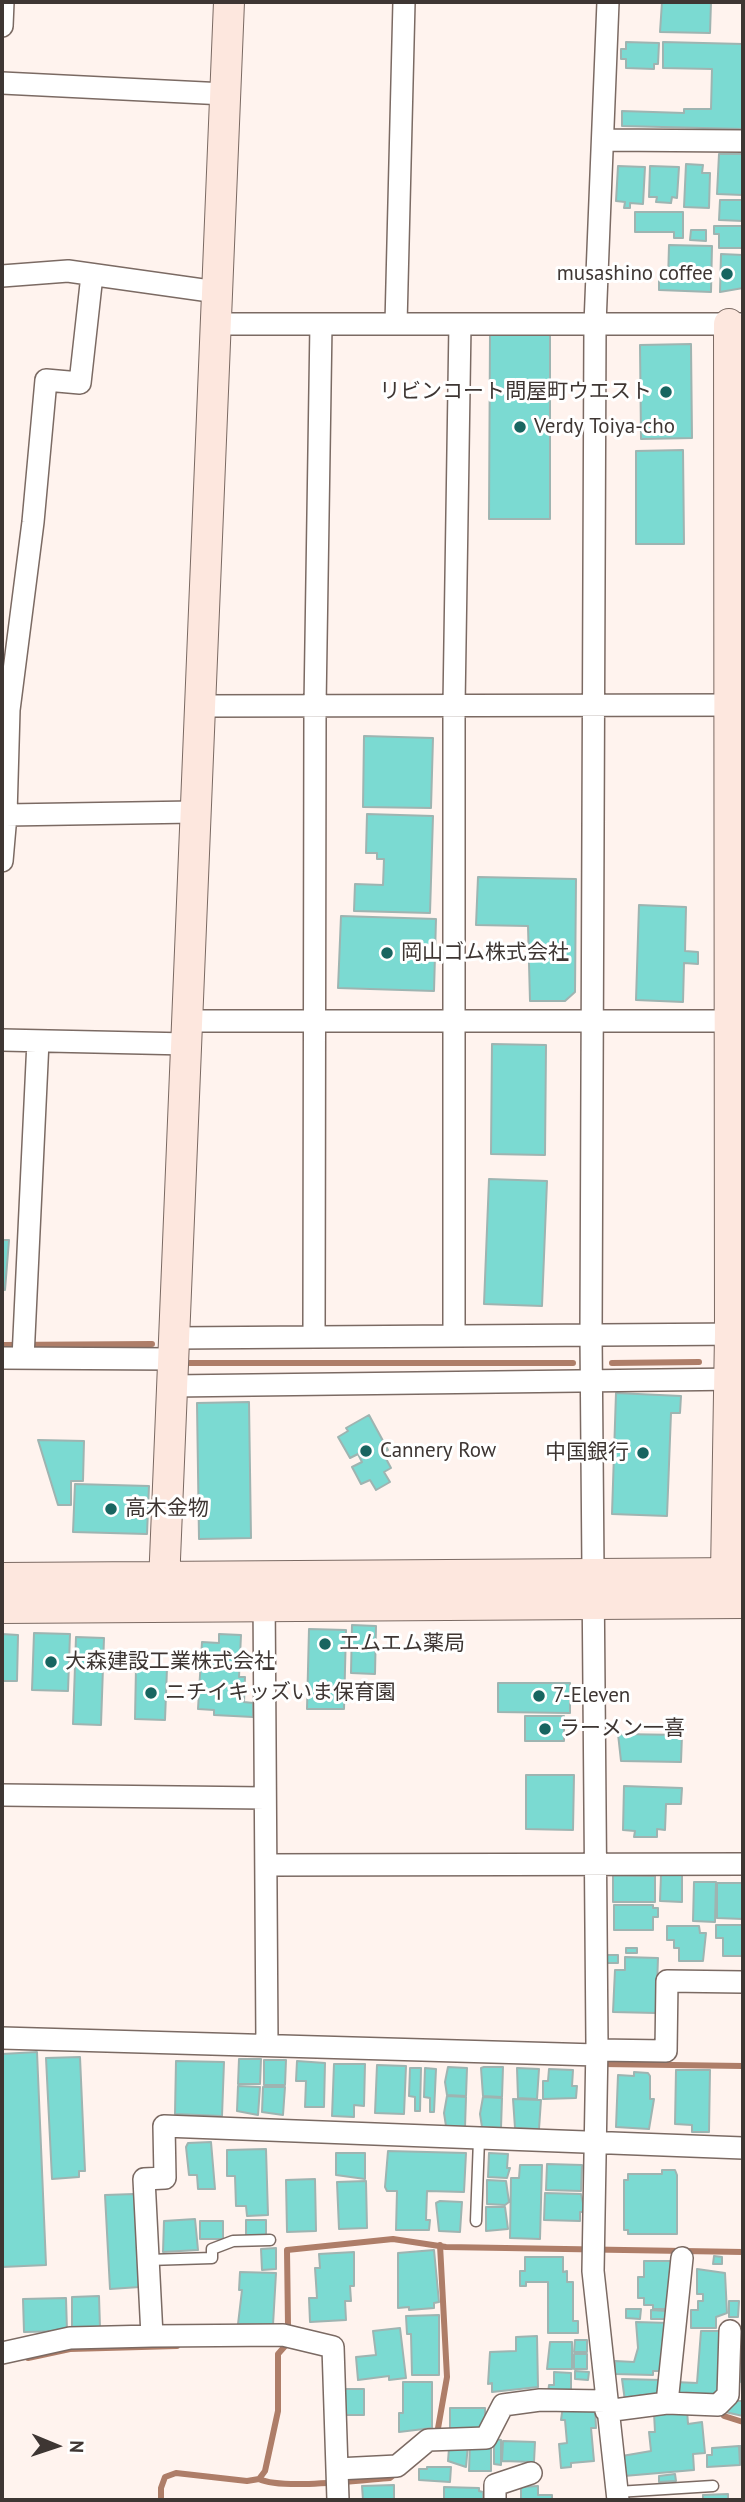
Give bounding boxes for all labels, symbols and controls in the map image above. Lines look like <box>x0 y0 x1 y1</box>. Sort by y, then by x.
place label: musashino coffee <box>557 261 713 287</box>
marker: musashino coffee <box>719 266 735 282</box>
place label: リビンコート問屋町ウエスト <box>379 379 652 405</box>
marker: リビンコート問屋町ウエスト <box>658 384 674 400</box>
place label: Verdy Toiya-cho <box>534 414 675 440</box>
marker: Verdy Toiya-cho <box>512 419 528 435</box>
place label: 岡山ゴム株式会社 <box>401 940 569 966</box>
marker: 岡山ゴム株式会社 <box>379 945 395 961</box>
place label: Cannery Row <box>380 1438 496 1464</box>
place label: 中国銀行 <box>545 1440 629 1466</box>
marker: Cannery Row <box>358 1443 374 1459</box>
marker: 中国銀行 <box>635 1445 651 1461</box>
place label: 高木金物 <box>125 1496 209 1522</box>
marker: 高木金物 <box>103 1501 119 1517</box>
place label: エムエム薬局 <box>339 1631 465 1657</box>
marker: エムエム薬局 <box>317 1636 333 1652</box>
place label: 大森建設工業株式会社 <box>65 1649 275 1675</box>
marker: 大森建設工業株式会社 <box>43 1654 59 1670</box>
place label: ニチイキッズいま保育園 <box>165 1680 396 1706</box>
place label: 7-Eleven <box>553 1683 630 1709</box>
marker: ニチイキッズいま保育園 <box>143 1685 159 1701</box>
marker: 7-Eleven <box>531 1688 547 1704</box>
place label: ラーメン一喜 <box>559 1716 685 1742</box>
marker: ラーメン一喜 <box>537 1721 553 1737</box>
north arrow <box>21 2411 91 2481</box>
text: N <box>65 2440 89 2453</box>

